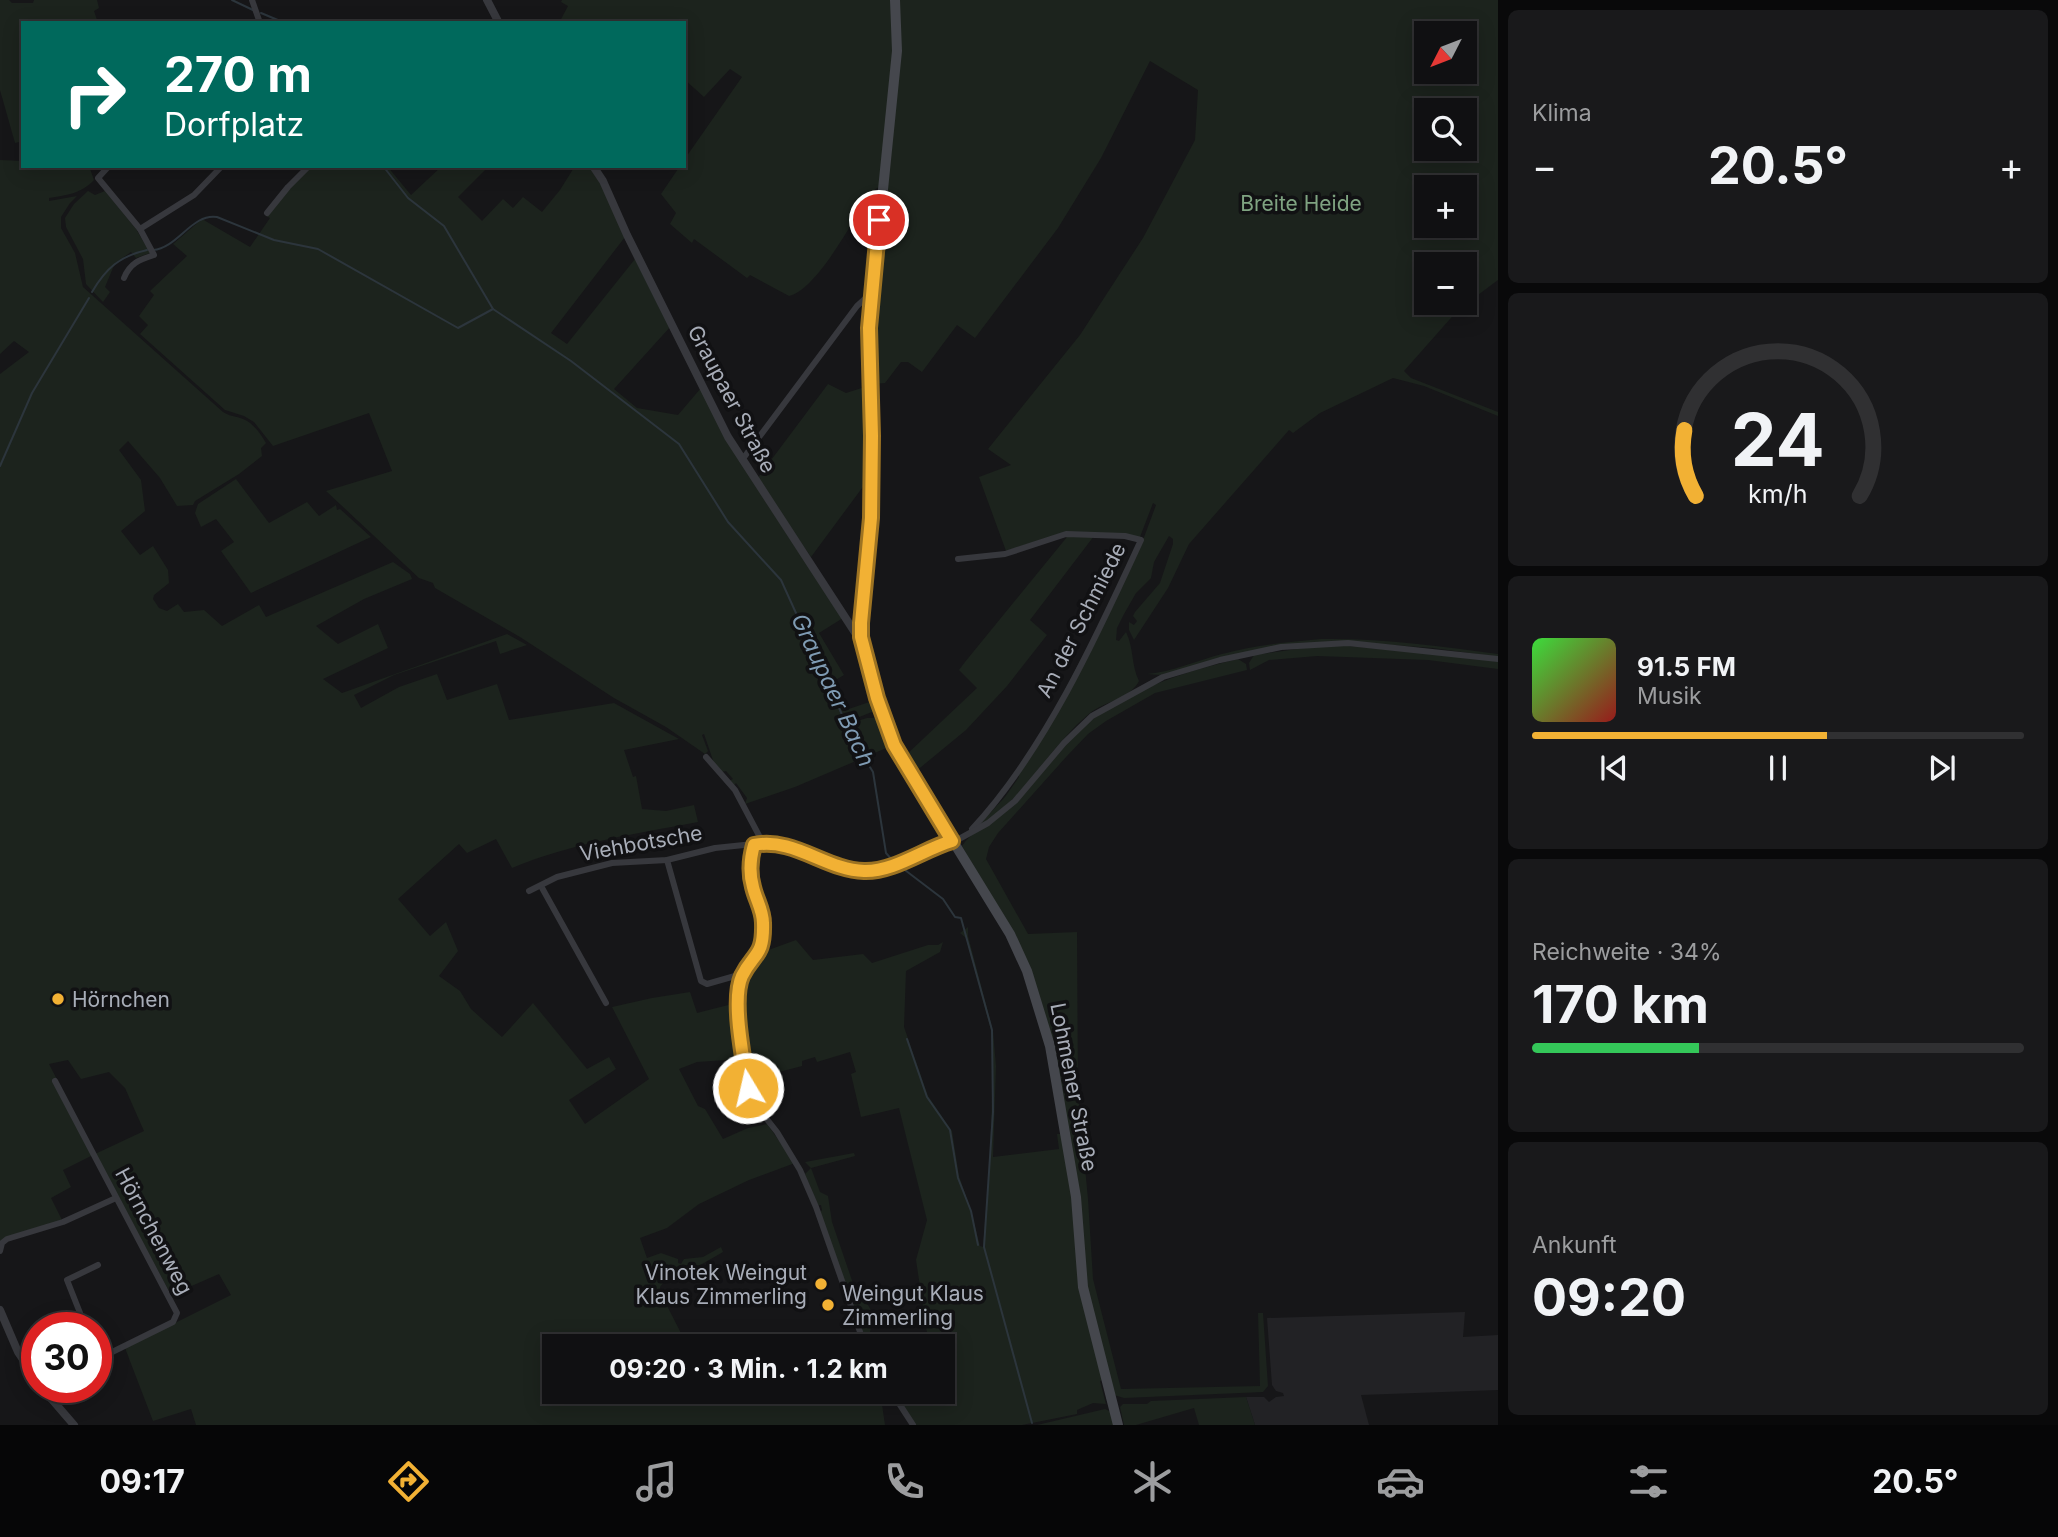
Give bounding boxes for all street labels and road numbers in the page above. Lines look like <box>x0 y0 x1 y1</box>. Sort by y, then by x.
street label: Graupaer Straße <box>682 321 782 477</box>
street label: An der Schmiede <box>1031 538 1131 702</box>
street label: Viehbotsche <box>578 820 704 866</box>
street label: Lohmener Straße <box>1045 1001 1103 1173</box>
street label: Hörnchenweg <box>110 1163 198 1299</box>

